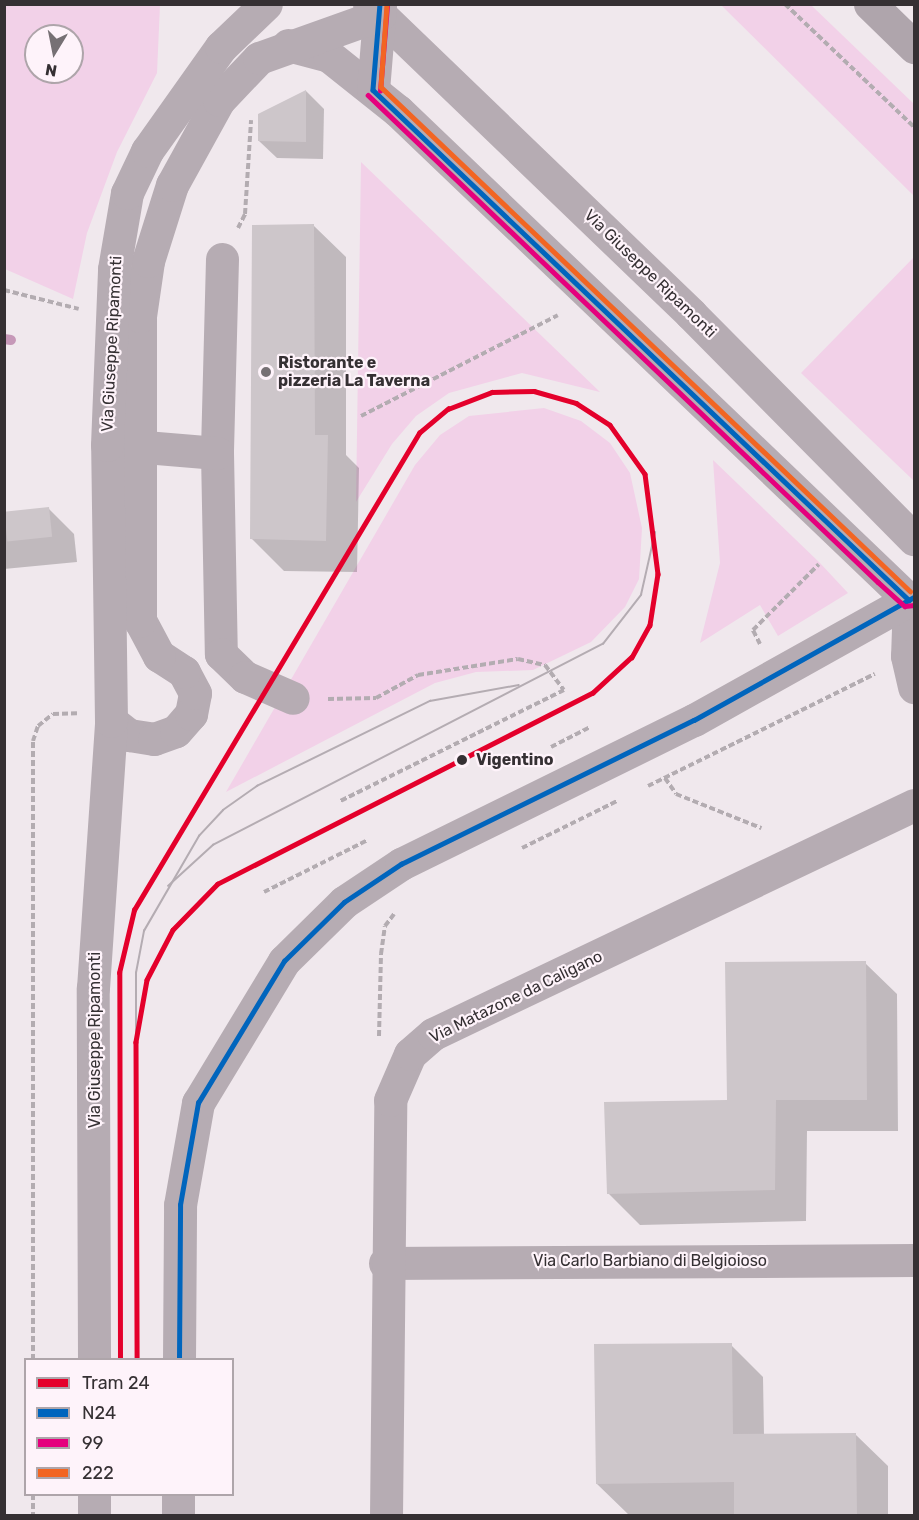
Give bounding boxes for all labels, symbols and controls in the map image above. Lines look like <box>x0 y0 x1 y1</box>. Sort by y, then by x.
north arrow <box>24 24 84 84</box>
text: N <box>44 60 58 81</box>
street label: Via Giuseppe Ripamonti <box>580 206 720 342</box>
street label: Via Giuseppe Ripamonti <box>98 255 126 433</box>
place label: Ristorante e pizzeria La Taverna <box>278 353 430 391</box>
marker: Ristorante e pizzeria La Taverna <box>259 365 273 379</box>
place label: Vigentino <box>476 750 553 770</box>
marker: Vigentino <box>453 751 471 769</box>
street label: Via Matazone da Caligano <box>426 947 606 1047</box>
street label: Via Giuseppe Ripamonti <box>85 952 105 1128</box>
street label: Via Carlo Barbiano di Belgioioso <box>533 1251 767 1271</box>
legend <box>24 1358 234 1496</box>
text: Tram 24 <box>82 1372 150 1394</box>
text: N24 <box>82 1402 116 1424</box>
text: 99 <box>82 1432 103 1454</box>
text: 222 <box>82 1462 114 1484</box>

